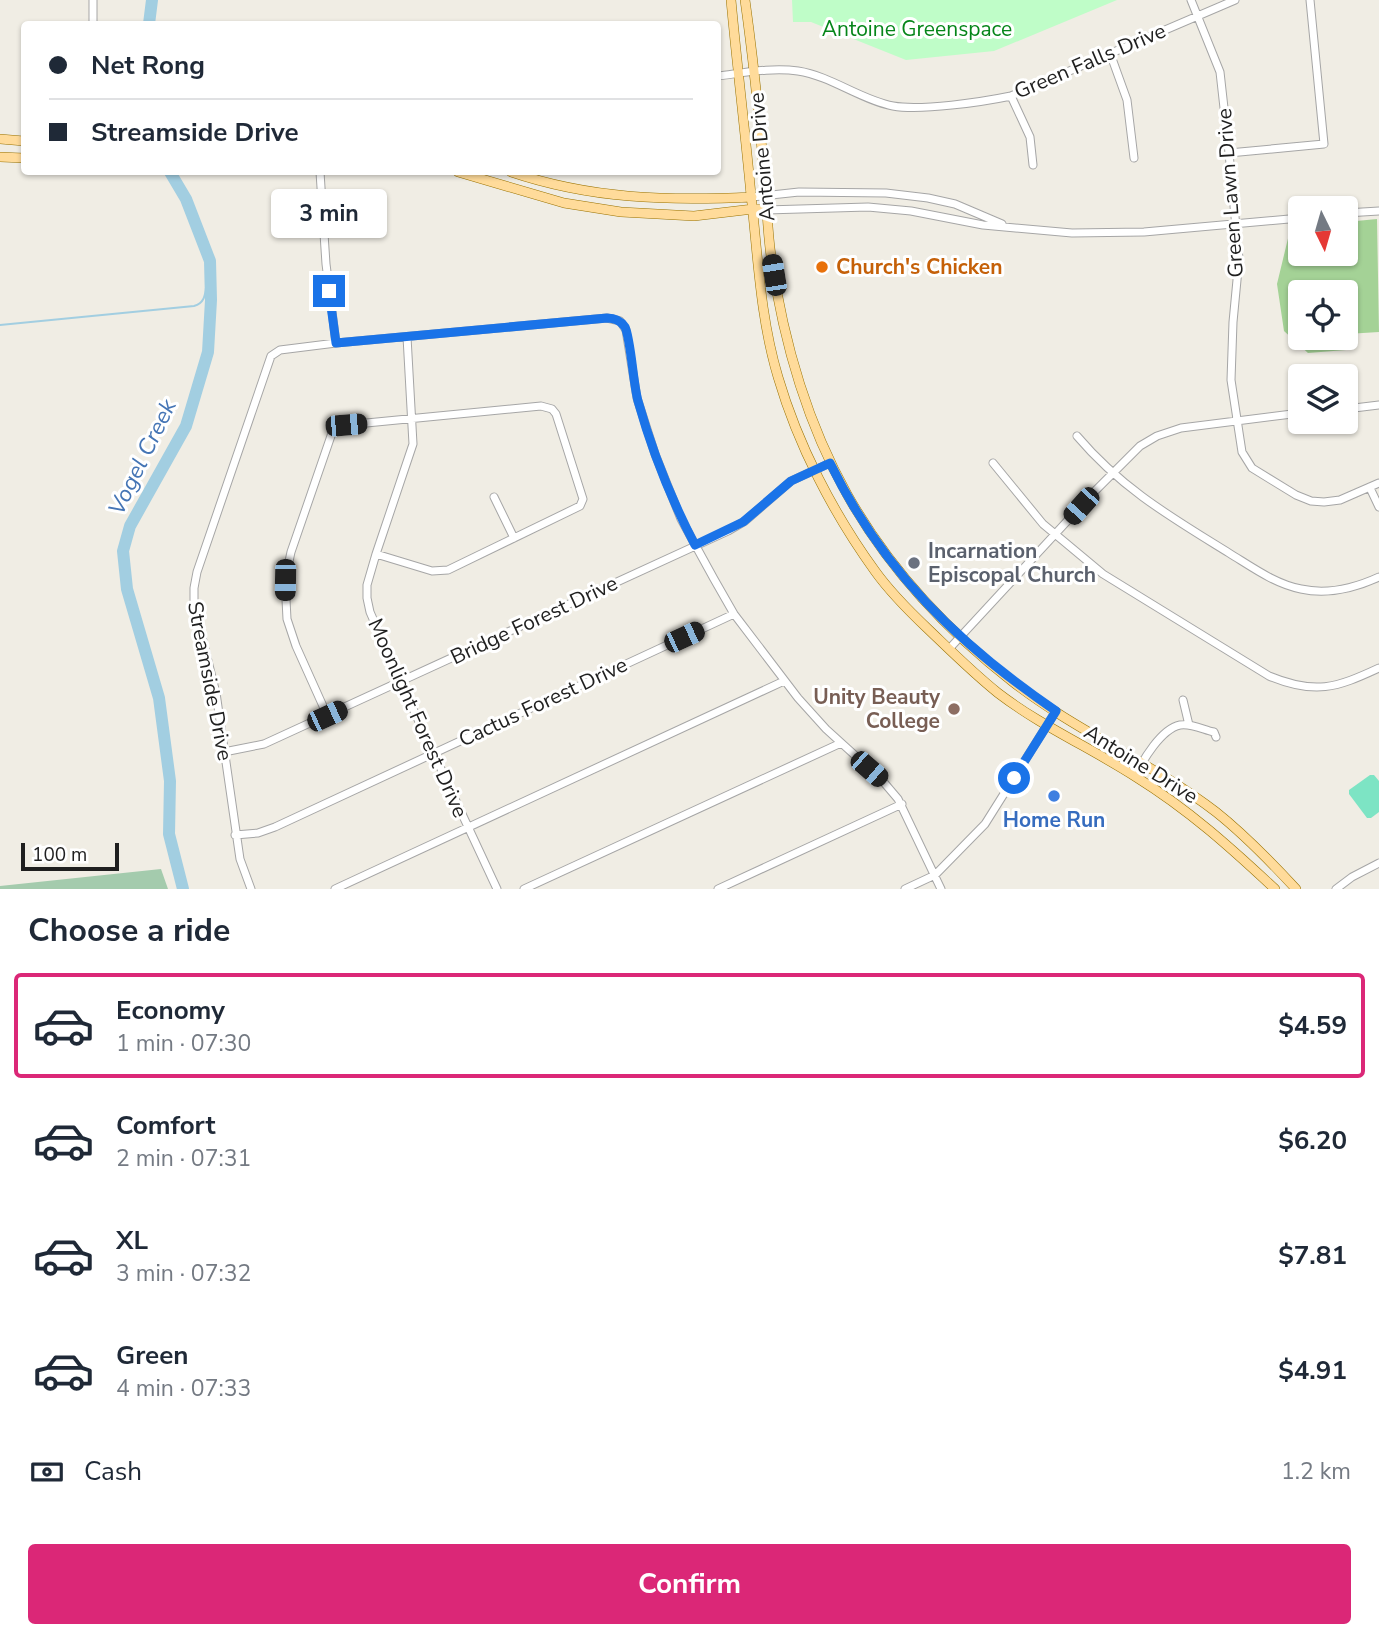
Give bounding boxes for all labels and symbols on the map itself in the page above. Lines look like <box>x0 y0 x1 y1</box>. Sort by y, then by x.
park label: Antoine Greenspace <box>822 15 1012 43</box>
street label: Green Falls Drive <box>1010 16 1170 106</box>
street label: Antoine Drive <box>742 91 782 223</box>
street label: Green Lawn Drive <box>1210 107 1250 279</box>
callout: 3 min <box>271 190 387 238</box>
north arrow <box>1288 196 1358 266</box>
car <box>761 253 788 297</box>
place label: Church's Chicken <box>836 253 1003 281</box>
marker: Church's Chicken <box>814 259 830 275</box>
route end <box>313 275 345 307</box>
water label: Vogel Creek <box>101 394 184 520</box>
car <box>325 413 368 437</box>
car <box>1060 483 1103 529</box>
place label: Incarnation Episcopal Church <box>928 537 1096 589</box>
marker: Incarnation Episcopal Church <box>906 555 922 571</box>
car <box>275 559 296 601</box>
street label: Bridge Forest Drive <box>446 569 622 671</box>
street label: Streamside Drive <box>181 599 239 763</box>
street label: Moonlight Forest Drive <box>361 614 475 822</box>
car <box>661 619 708 655</box>
street label: Cactus Forest Drive <box>454 651 632 753</box>
place label: Unity Beauty College <box>813 683 941 735</box>
car <box>304 698 351 734</box>
marker: Unity Beauty College <box>946 701 962 717</box>
street label: Antoine Drive <box>1079 718 1203 810</box>
car <box>847 747 892 791</box>
route start <box>998 762 1030 794</box>
marker: Home Run <box>1046 788 1062 804</box>
place label: Home Run <box>1003 806 1105 834</box>
scale bar <box>21 840 119 872</box>

